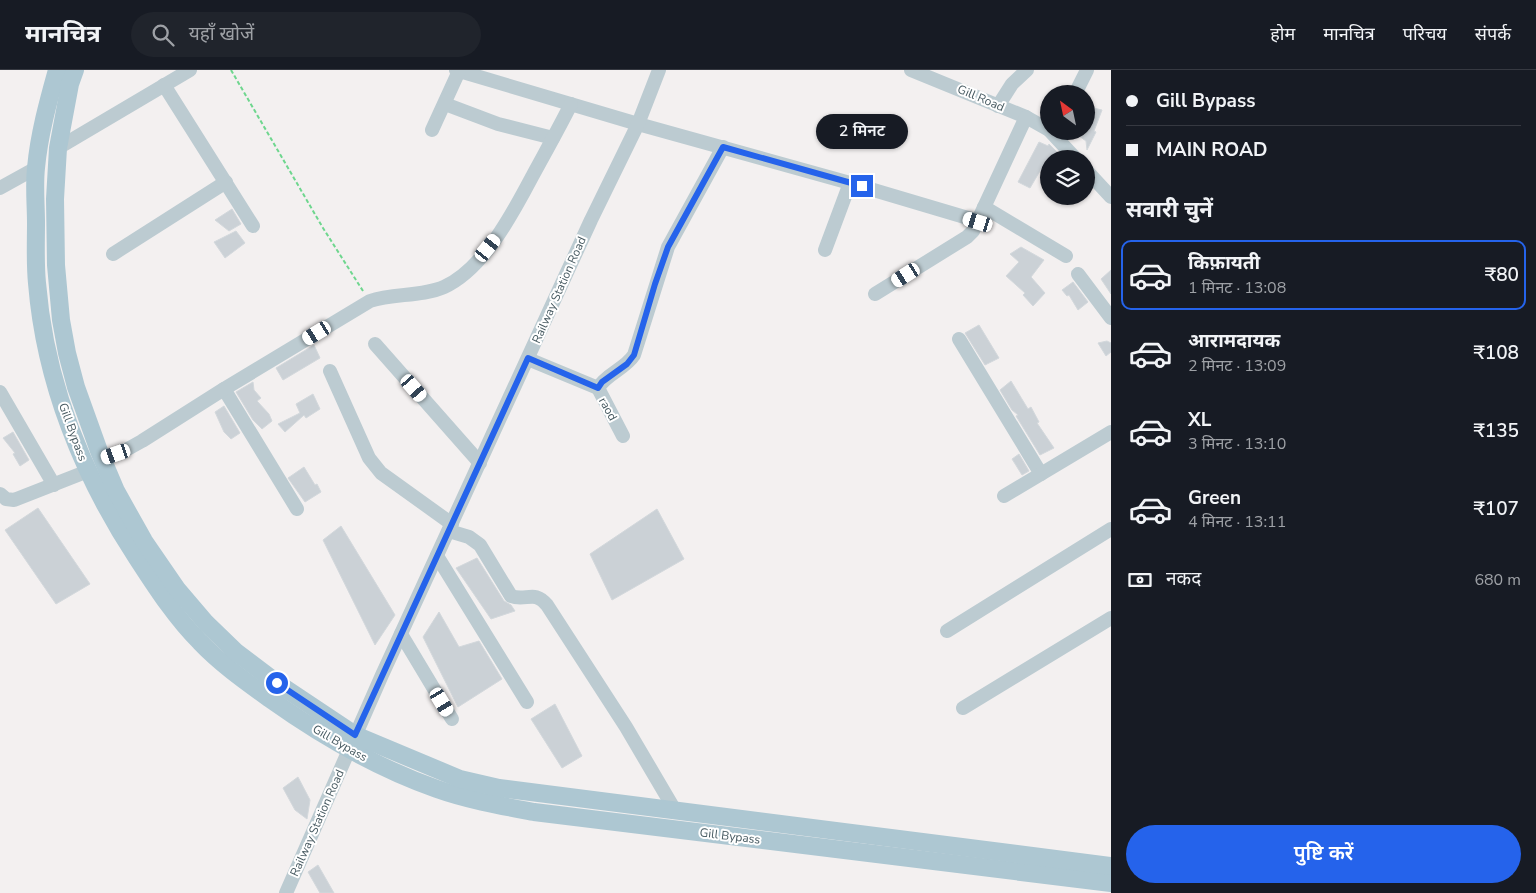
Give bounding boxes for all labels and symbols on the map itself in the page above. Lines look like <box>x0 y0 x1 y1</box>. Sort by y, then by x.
street label: Gill Road <box>955 81 1007 115</box>
north arrow <box>1040 85 1095 140</box>
callout: 2 मिनट <box>816 114 908 148</box>
route end <box>851 175 873 197</box>
car <box>961 210 994 234</box>
car <box>472 232 503 264</box>
street label: Railway Station Road <box>528 234 590 346</box>
car <box>889 261 922 289</box>
car <box>300 319 333 347</box>
car <box>398 372 429 404</box>
street label: raod <box>595 395 621 423</box>
street label: Gill Bypass <box>55 401 91 464</box>
car <box>99 442 132 466</box>
route start <box>266 672 288 694</box>
car <box>427 685 456 719</box>
street label: Gill Bypass <box>310 721 371 765</box>
street label: Railway Station Road <box>286 767 348 879</box>
street label: Gill Bypass <box>699 824 761 848</box>

